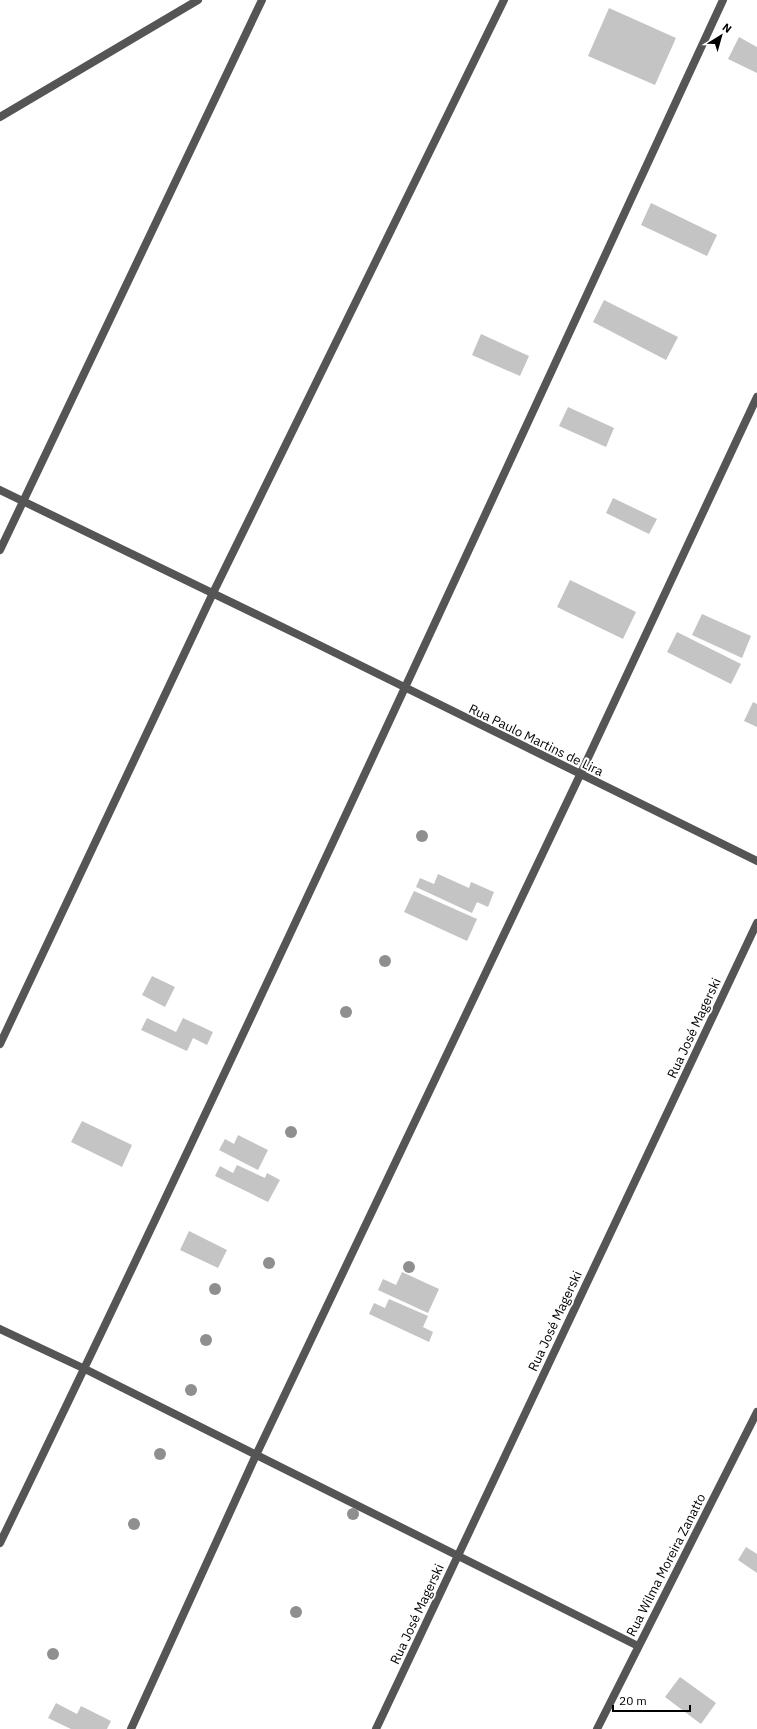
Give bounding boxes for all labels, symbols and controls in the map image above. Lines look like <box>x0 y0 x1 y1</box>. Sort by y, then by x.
north arrow <box>701 16 741 56</box>
text: N <box>720 20 734 36</box>
street label: Rua Paulo Martins de Lira <box>466 700 606 780</box>
street label: Rua José Magerski <box>663 975 725 1081</box>
street label: Rua José Magerski <box>524 1268 586 1374</box>
street label: Rua Wilma Moreira Zanatto <box>623 1491 709 1639</box>
street label: Rua José Magerski <box>386 1561 448 1667</box>
scale bar <box>613 1687 690 1713</box>
text: 20 m <box>619 1693 647 1708</box>

